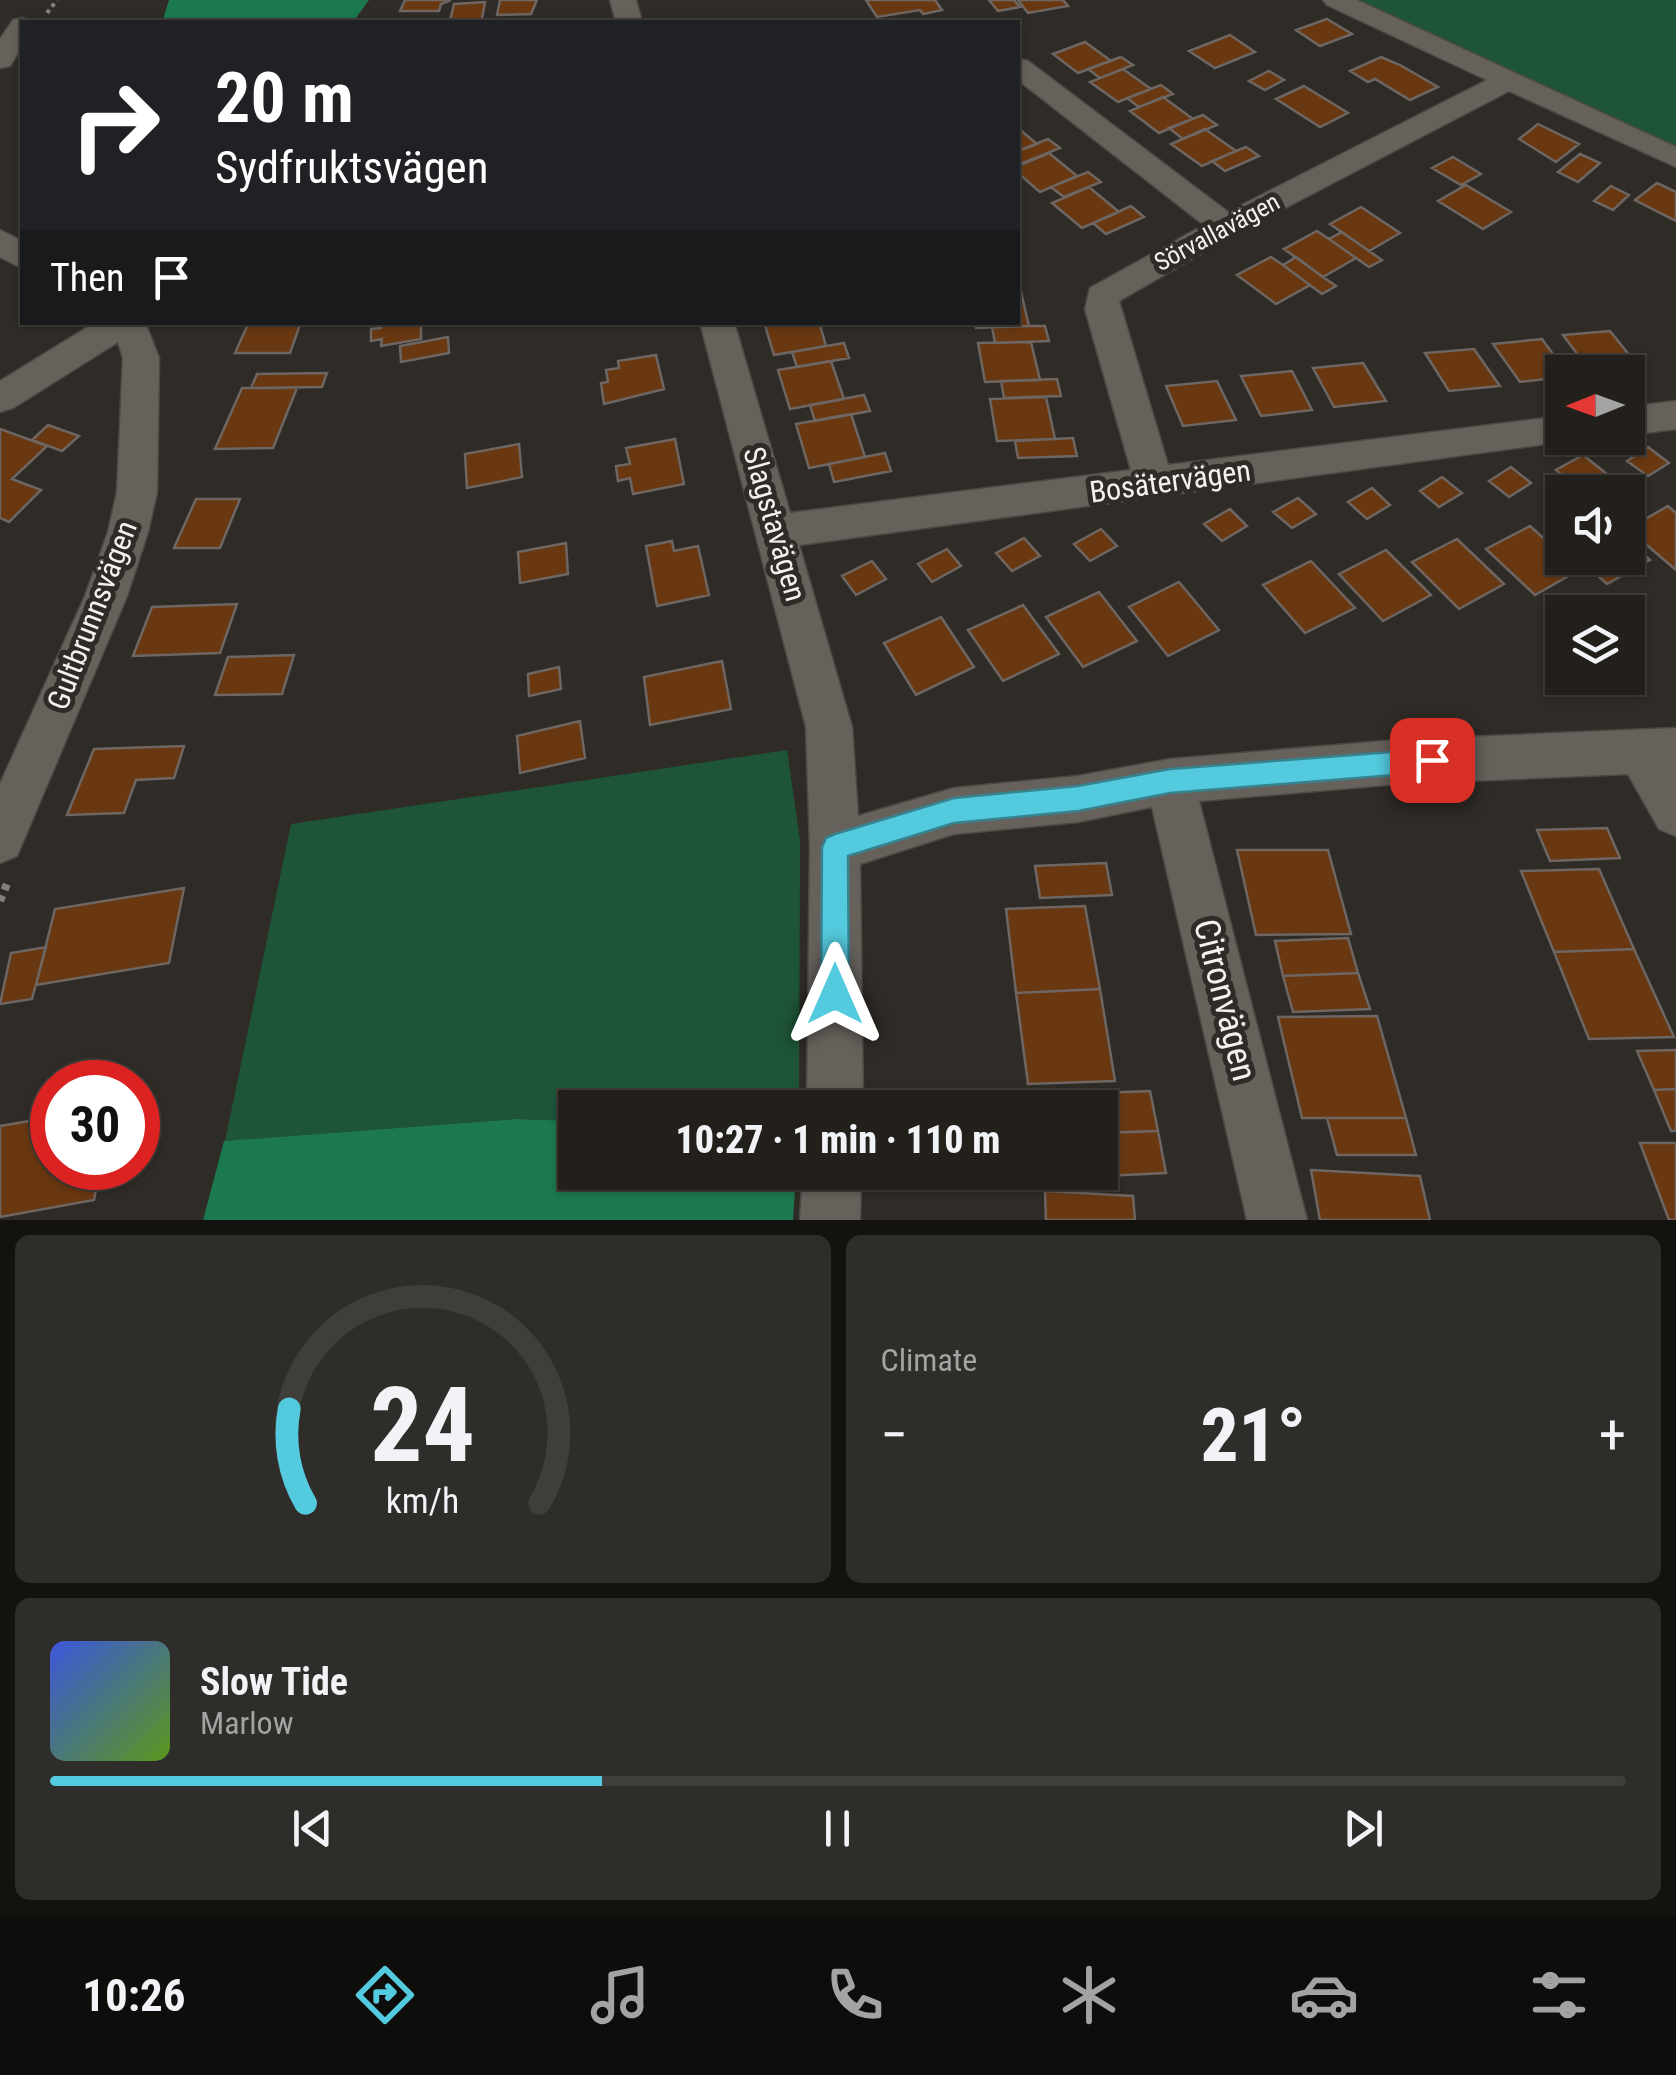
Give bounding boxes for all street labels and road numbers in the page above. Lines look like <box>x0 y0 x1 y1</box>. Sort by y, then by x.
street label: Sörvallavägen <box>1149 187 1285 277</box>
street label: Slagstavägen <box>736 443 814 605</box>
street label: Bosätervägen <box>1087 452 1253 510</box>
street label: Gultbrunnsvägen <box>40 516 144 714</box>
street label: Citronvägen <box>1185 915 1265 1085</box>

